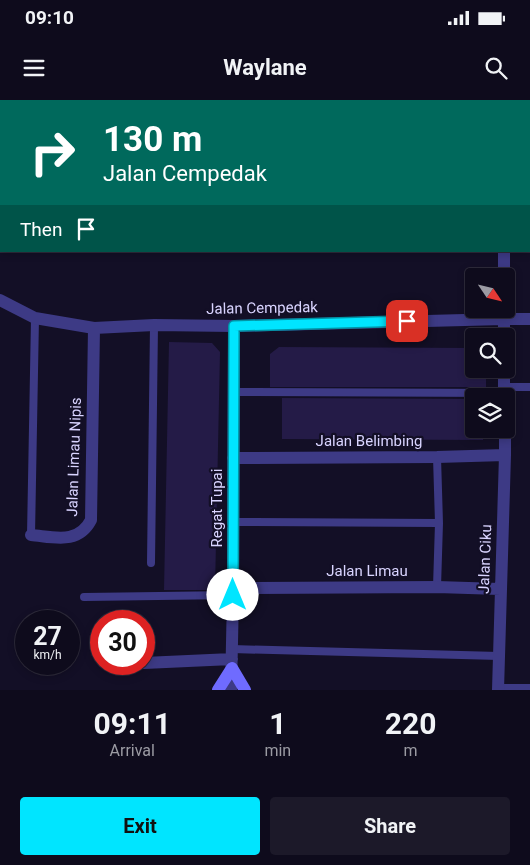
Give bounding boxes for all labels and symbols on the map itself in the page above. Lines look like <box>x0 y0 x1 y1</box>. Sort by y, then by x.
north arrow <box>465 268 515 318</box>
street label: Jalan Cempedak <box>206 298 318 318</box>
pin <box>386 300 428 342</box>
street label: Jalan Limau Nipis <box>63 397 85 517</box>
street label: Jalan Belimbing <box>316 432 422 450</box>
street label: Regat Tupai <box>208 469 226 547</box>
street label: Jalan Ciku <box>475 524 495 594</box>
street label: Jalan Limau <box>326 562 408 580</box>
position arrow <box>206 568 258 620</box>
speed limit sign: 30 <box>90 610 155 675</box>

